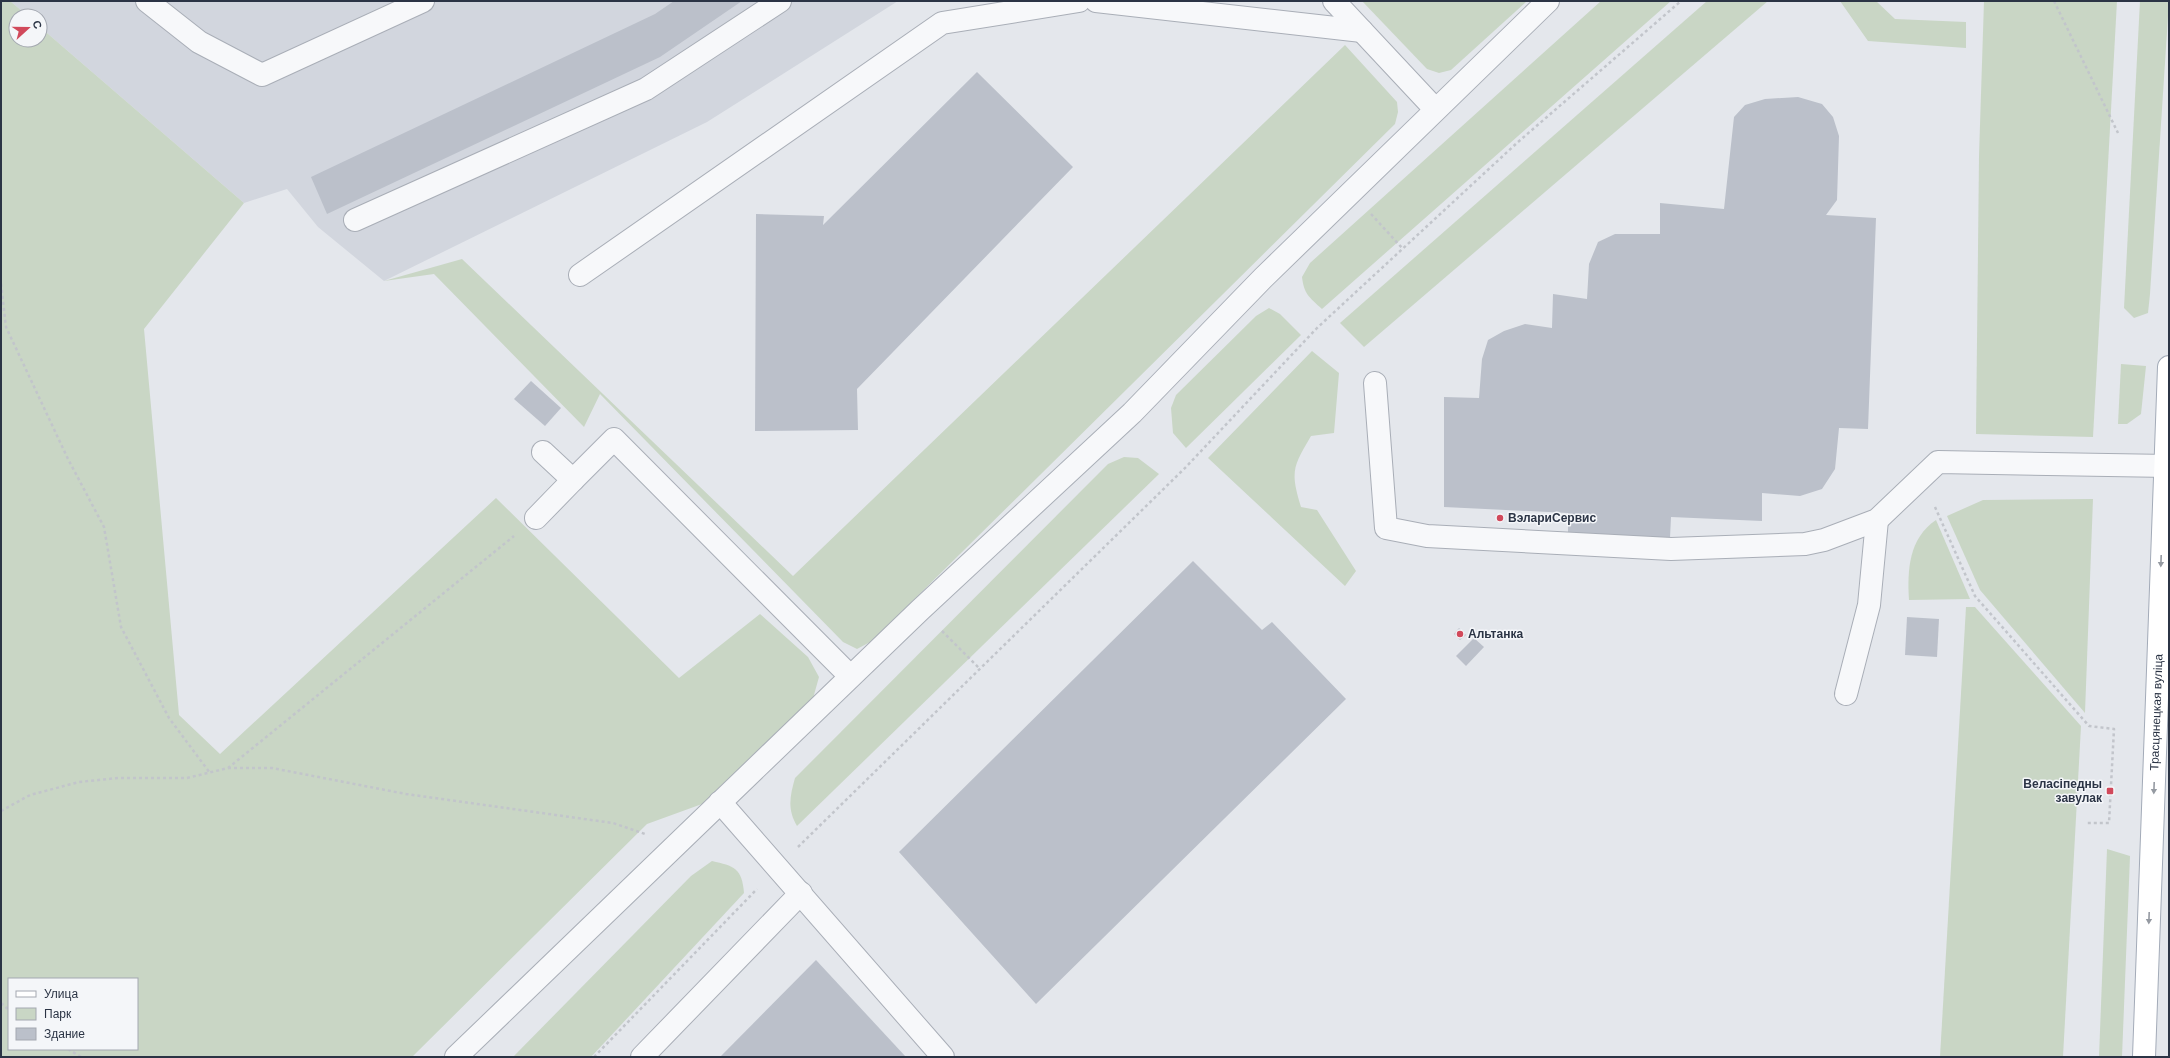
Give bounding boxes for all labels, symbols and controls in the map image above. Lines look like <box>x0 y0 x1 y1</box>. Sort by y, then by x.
north arrow <box>8 8 48 48</box>
text: С <box>30 19 44 30</box>
place label: ВэлариСервис <box>1508 511 1596 525</box>
marker: ВэлариСервис <box>1495 513 1505 523</box>
one-way arrow <box>2158 555 2165 567</box>
place label: Альтанка <box>1468 627 1523 641</box>
marker: Альтанка <box>1455 629 1465 639</box>
street label: Трасцянецкая вуліца <box>2147 653 2166 771</box>
place label: Веласіпедны завулак <box>2023 777 2103 805</box>
one-way arrow <box>2150 782 2157 794</box>
marker: Веласіпедны завулак <box>2105 786 2115 796</box>
one-way arrow <box>2146 912 2152 925</box>
legend <box>8 978 138 1050</box>
text: Улица <box>44 987 78 1001</box>
text: Парк <box>44 1007 72 1021</box>
text: Здание <box>44 1027 85 1041</box>

